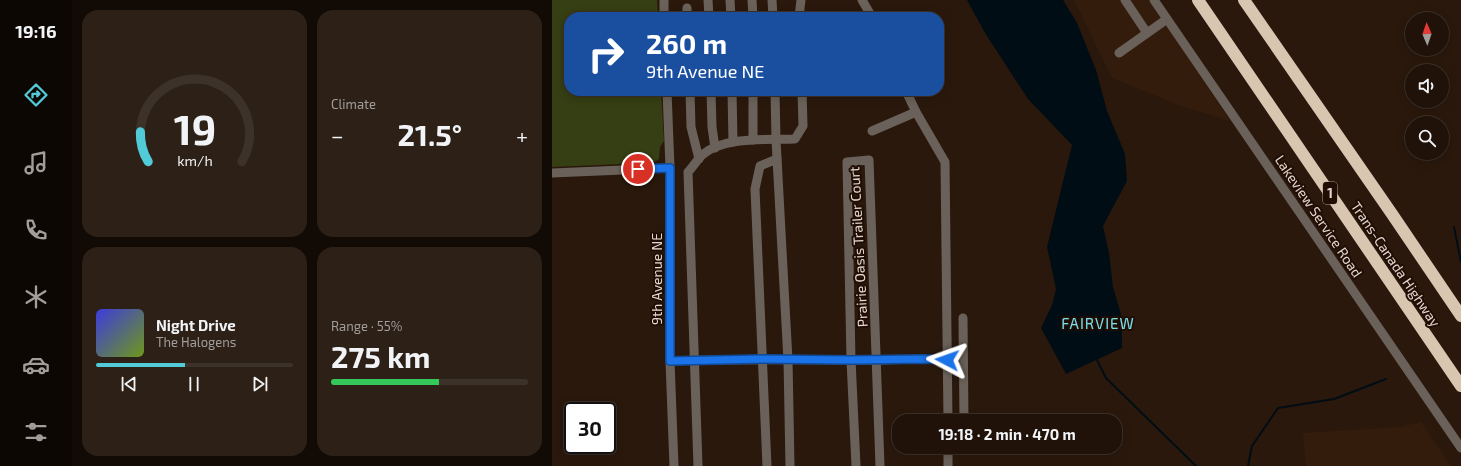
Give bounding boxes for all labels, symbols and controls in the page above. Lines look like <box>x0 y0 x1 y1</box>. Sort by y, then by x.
north arrow <box>1405 12 1449 56</box>
map controls <box>1405 12 1449 160</box>
text: 19:16 <box>15 20 57 42</box>
text: 260 m <box>646 26 727 60</box>
icon: right <box>580 28 632 80</box>
text: 9th Avenue NE <box>646 60 764 82</box>
button: sound <box>1405 64 1449 108</box>
icon: directions <box>22 81 50 109</box>
text: Climate <box>331 96 376 112</box>
text: 19 <box>173 102 216 152</box>
text: 21.5° <box>398 116 462 152</box>
button: search <box>1405 116 1449 160</box>
text: − <box>331 122 344 148</box>
text: + <box>516 122 528 148</box>
icon: music <box>22 149 50 177</box>
text: km/h <box>177 151 212 168</box>
pin <box>621 152 655 186</box>
street label: Lakeview Service Road <box>1272 152 1366 280</box>
icon: arrive <box>627 158 649 180</box>
street label: Prairie Oasis Trailer Court <box>845 166 871 328</box>
road number: 1 <box>1323 182 1337 204</box>
street label: Trans-Canada Highway <box>1348 198 1445 330</box>
icon: phone <box>22 216 50 244</box>
street label: 9th Avenue NE <box>648 233 665 325</box>
icon: climate <box>22 283 50 311</box>
district label: FAIRVIEW <box>1061 314 1135 332</box>
text: Night Drive <box>156 316 236 334</box>
text: Range · 55% <box>331 318 402 334</box>
text: The Halogens <box>156 334 236 350</box>
text: 275 km <box>331 338 431 374</box>
position arrow <box>926 339 968 381</box>
icon: car <box>22 351 50 379</box>
icon: previous <box>118 373 140 395</box>
icon: pause <box>183 373 205 395</box>
icon: next <box>249 373 271 395</box>
speed limit sign: 30 <box>564 402 616 454</box>
icon: filters <box>22 418 50 446</box>
text: 19:18 · 2 min · 470 m <box>938 425 1076 443</box>

